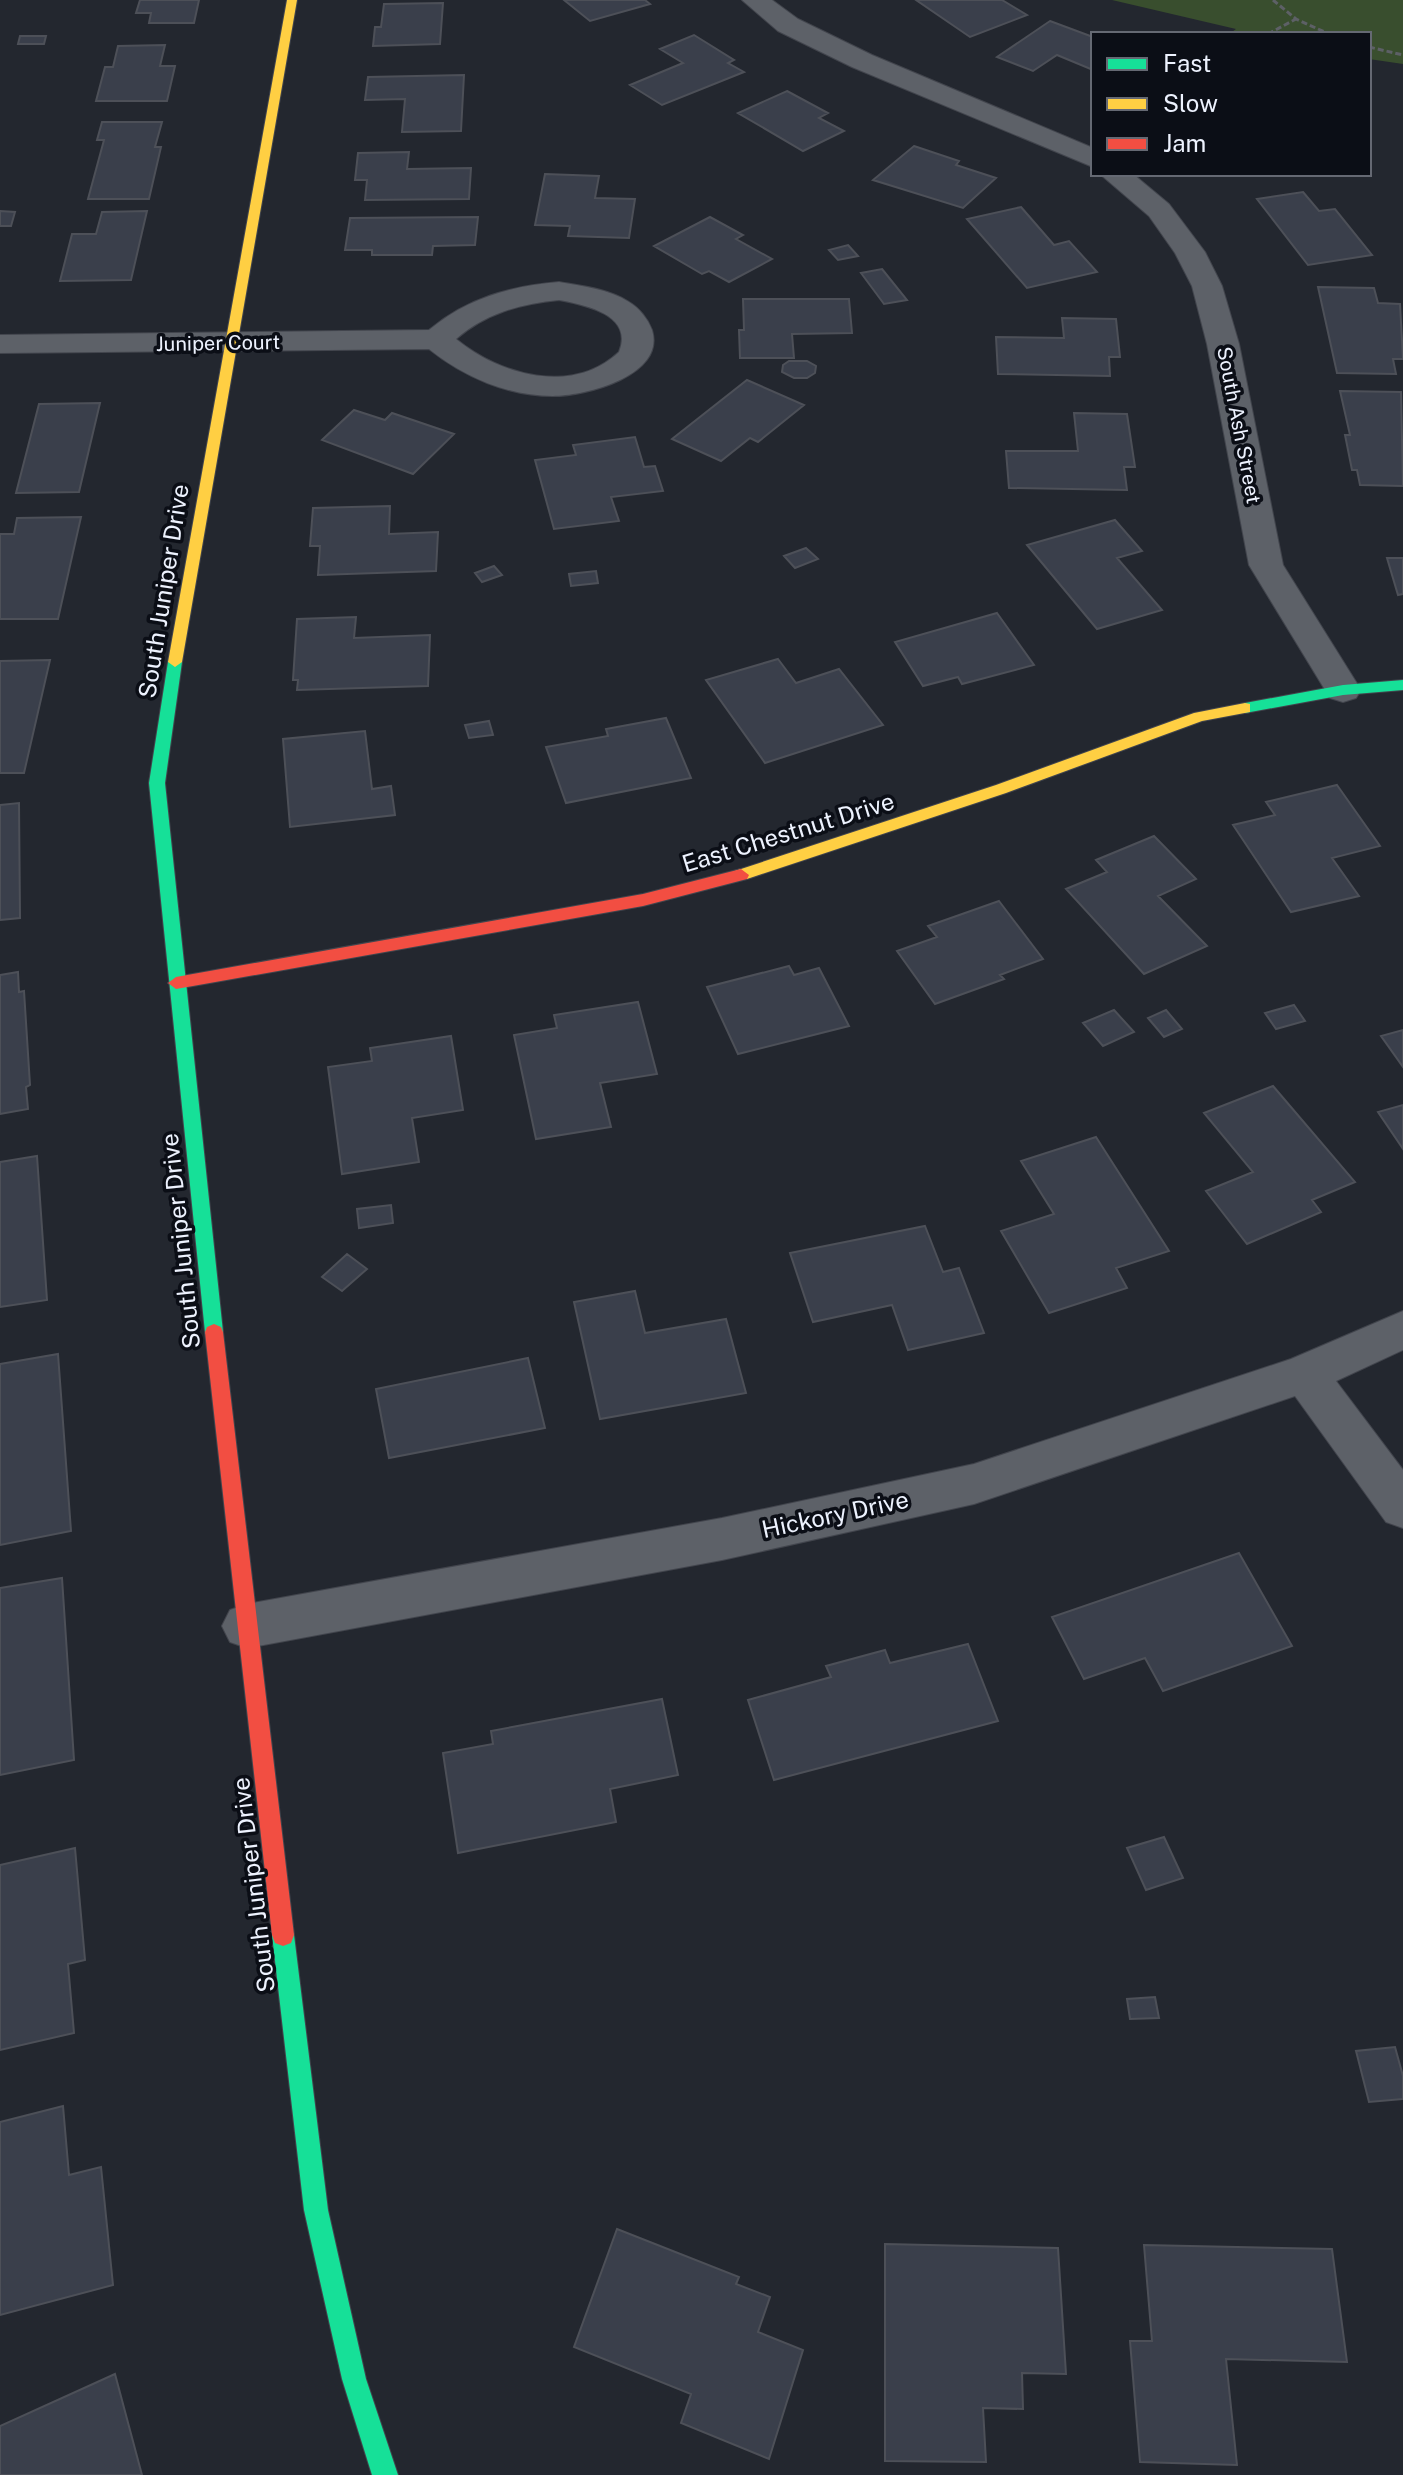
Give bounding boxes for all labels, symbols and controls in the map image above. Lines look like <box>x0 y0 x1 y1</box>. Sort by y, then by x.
legend <box>1091 32 1371 176</box>
text: Fast <box>1163 49 1211 77</box>
text: Slow <box>1163 89 1218 117</box>
text: Jam <box>1163 129 1206 157</box>
street label: Juniper Court <box>156 330 280 356</box>
street label: South Ash Street <box>1212 345 1266 505</box>
street label: South Juniper Drive <box>132 482 194 700</box>
street label: East Chestnut Drive <box>679 786 897 878</box>
street label: South Juniper Drive <box>155 1132 205 1350</box>
street label: Hickory Drive <box>759 1485 911 1543</box>
street label: South Juniper Drive <box>226 1776 280 1994</box>

